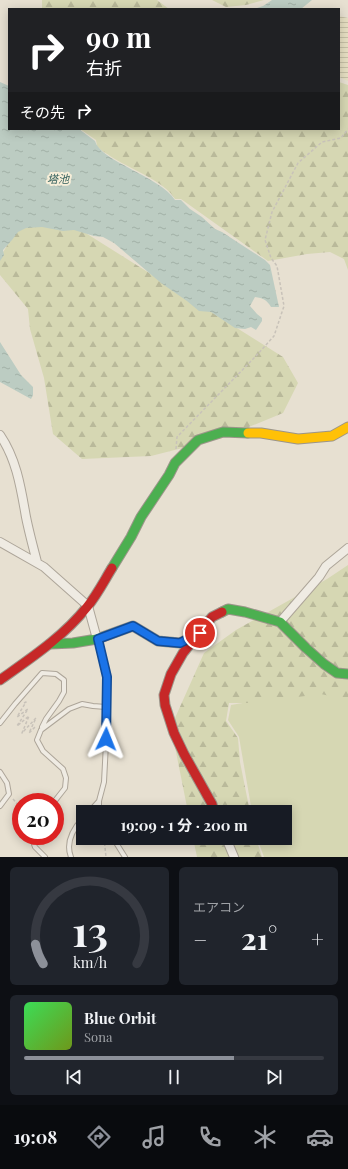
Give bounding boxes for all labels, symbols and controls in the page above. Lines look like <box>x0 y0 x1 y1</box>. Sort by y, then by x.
text: 90 m <box>86 18 151 55</box>
icon: right <box>20 24 72 76</box>
text: 右折 <box>86 56 122 80</box>
icon: right <box>73 100 95 122</box>
text: その先 <box>20 102 65 122</box>
water label: 塔池 <box>47 171 70 186</box>
pin <box>183 616 217 650</box>
icon: arrive <box>189 622 211 644</box>
position arrow <box>85 718 127 760</box>
speed limit sign: 20 <box>12 793 64 845</box>
text: 19:09 · 1 分 · 200 m <box>120 815 248 835</box>
text: エアコン <box>193 898 245 915</box>
text: 13 <box>72 902 107 957</box>
text: 21° <box>241 918 277 958</box>
text: − <box>193 924 207 954</box>
text: + <box>311 924 324 954</box>
text: km/h <box>72 953 107 972</box>
text: Blue Orbit <box>84 1008 156 1028</box>
text: Sona <box>84 1028 112 1045</box>
icon: previous <box>63 1066 85 1088</box>
icon: pause <box>163 1066 185 1088</box>
icon: next <box>263 1066 285 1088</box>
icon: directions <box>85 1123 113 1151</box>
icon: music <box>140 1123 168 1151</box>
icon: phone <box>196 1123 224 1151</box>
icon: climate <box>251 1123 279 1151</box>
icon: car <box>306 1123 334 1151</box>
text: 19:08 <box>14 1125 57 1149</box>

